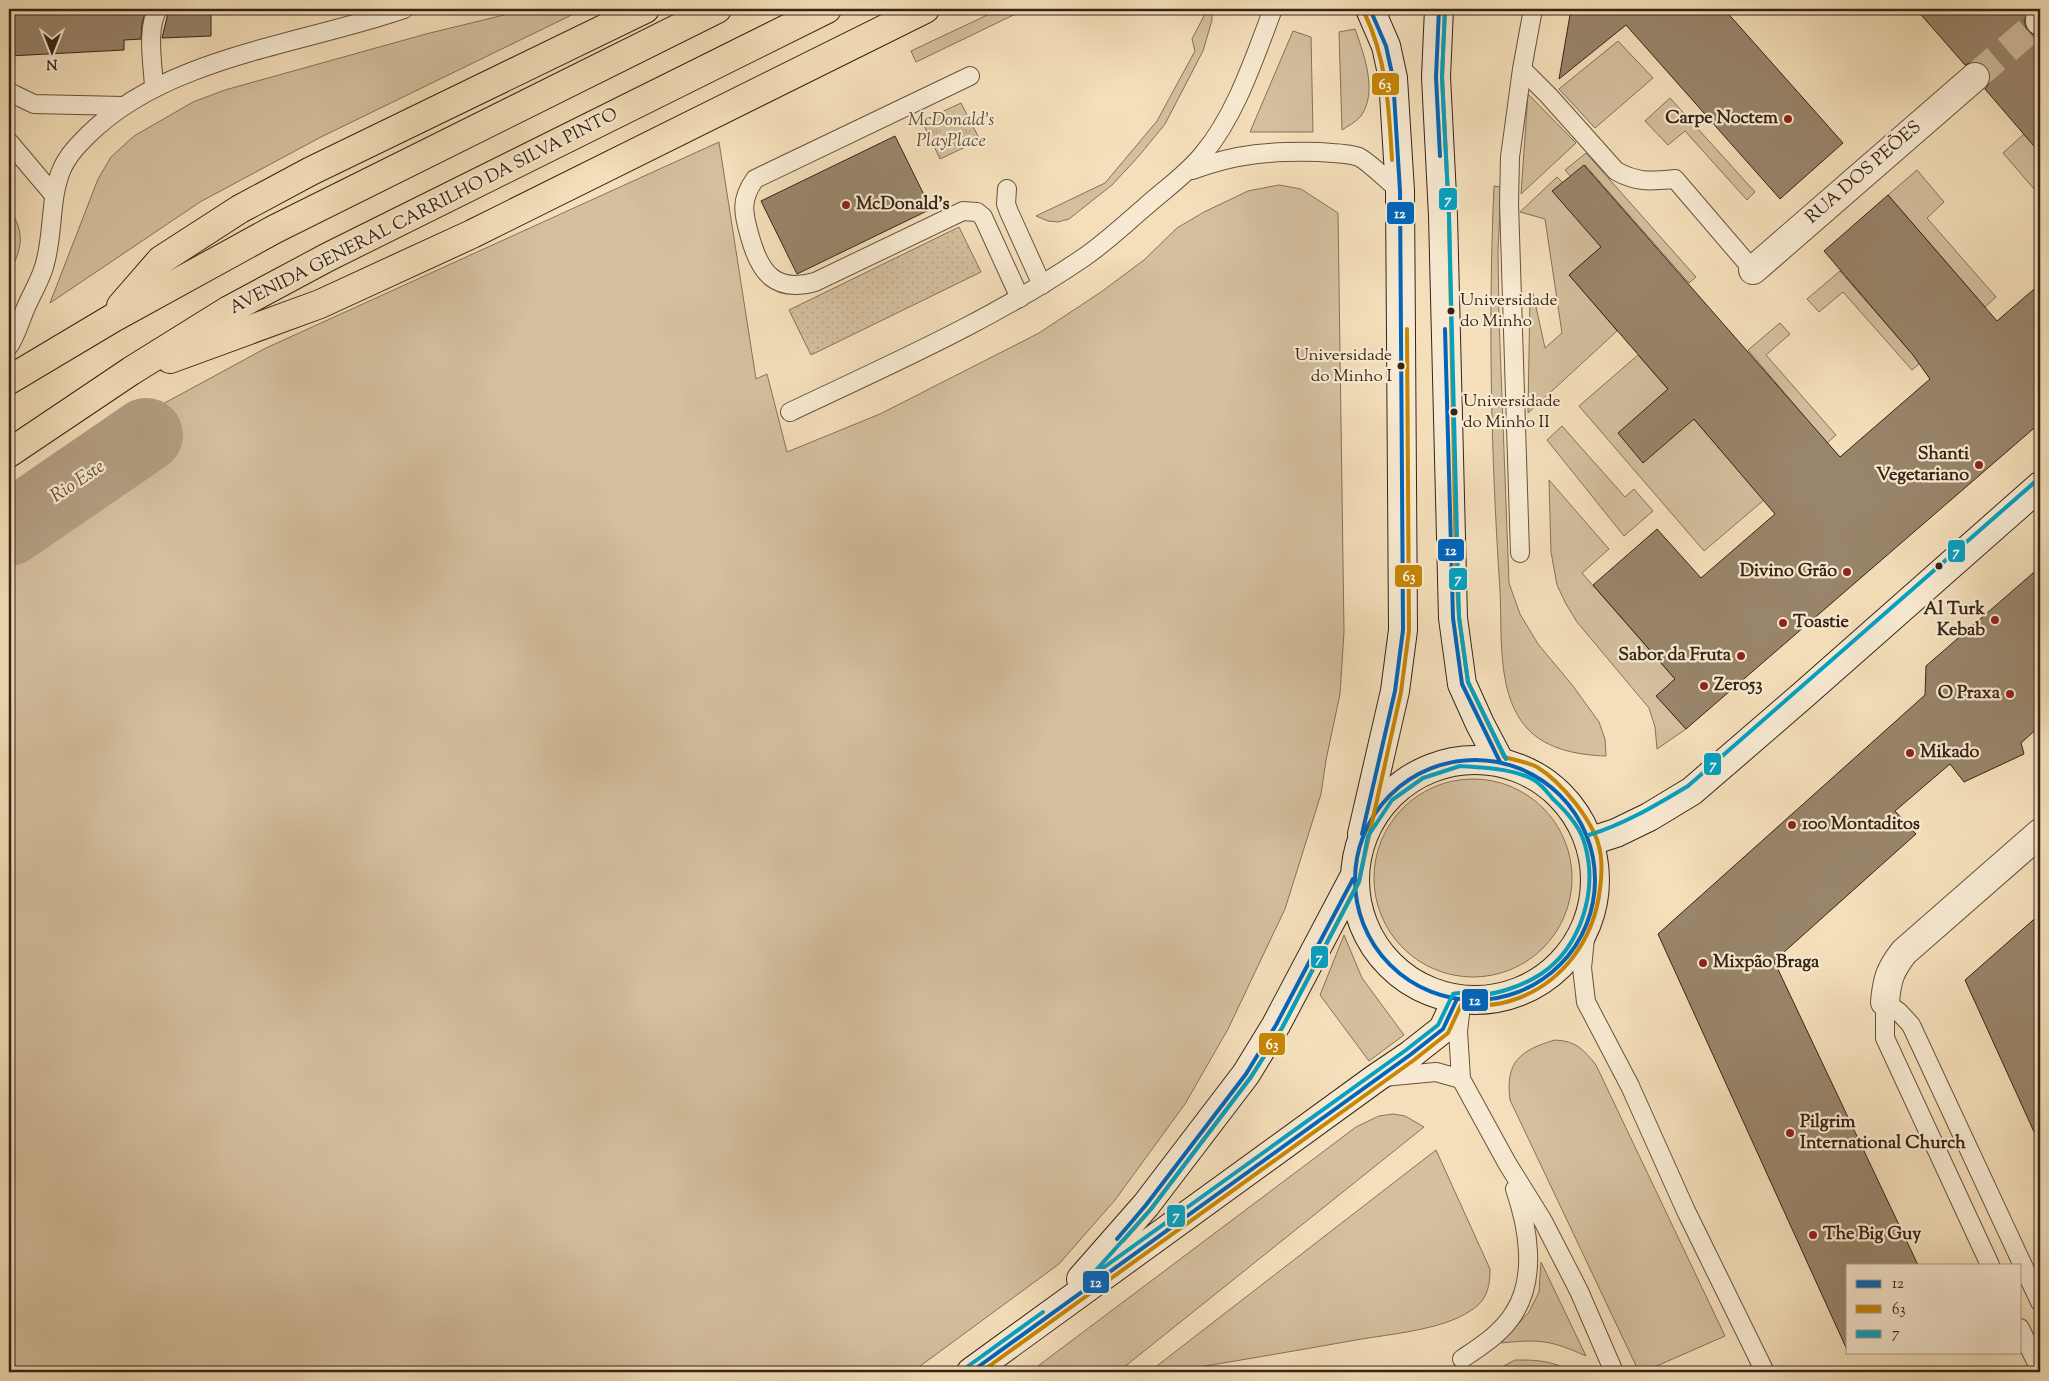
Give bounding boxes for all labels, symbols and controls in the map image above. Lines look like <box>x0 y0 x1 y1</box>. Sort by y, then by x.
north arrow <box>28 28 78 78</box>
text: N <box>46 53 58 73</box>
line badge: 63 <box>1371 72 1400 96</box>
text: 63 <box>1379 76 1392 96</box>
street label: AVENIDA GENERAL CARRILHO DA SILVA PINTO <box>225 102 623 322</box>
place label: Carpe Noctem <box>1665 106 1778 132</box>
park label: McDonald's PlayPlace <box>908 108 994 155</box>
marker: Carpe Noctem <box>1782 113 1794 125</box>
street label: RUA DOS PEÕES <box>1800 115 1928 231</box>
line badge: 7 <box>1438 187 1458 211</box>
text: 7 <box>1444 191 1452 211</box>
place label: McDonald's <box>856 192 950 218</box>
marker: McDonald's <box>840 199 852 211</box>
line badge: 12 <box>1386 201 1415 225</box>
text: 12 <box>1394 205 1406 225</box>
place label: Universidade do Minho <box>1460 289 1557 334</box>
marker: Universidade do Minho <box>1446 306 1456 316</box>
place label: Universidade do Minho I <box>1295 344 1392 389</box>
marker: Universidade do Minho I <box>1396 361 1406 371</box>
place label: Universidade do Minho II <box>1463 390 1560 435</box>
marker: Universidade do Minho II <box>1449 407 1459 417</box>
place label: Shanti Vegetariano <box>1876 442 1970 489</box>
water label: Rio Este <box>45 454 111 510</box>
marker: Shanti Vegetariano <box>1973 459 1985 471</box>
line badge: 12 <box>1437 538 1465 562</box>
line badge: 7 <box>1947 539 1966 563</box>
text: 12 <box>1445 542 1457 562</box>
text: 7 <box>1952 543 1960 563</box>
place label: Divino Grão <box>1740 559 1837 585</box>
unlabelled marker <box>1934 561 1944 571</box>
line badge: 63 <box>1394 564 1423 588</box>
marker: Divino Grão <box>1841 566 1853 578</box>
line badge: 7 <box>1448 567 1468 591</box>
text: 63 <box>1403 568 1416 588</box>
text: 7 <box>1454 570 1462 590</box>
place label: Al Turk Kebab <box>1924 597 1985 644</box>
place label: Toastie <box>1793 610 1849 636</box>
marker: Al Turk Kebab <box>1989 614 2001 626</box>
marker: Toastie <box>1777 617 1789 629</box>
place label: Sabor da Fruta <box>1618 643 1732 669</box>
marker: Sabor da Fruta <box>1735 650 1747 662</box>
place label: Zero53 <box>1714 673 1763 699</box>
marker: Zero53 <box>1698 680 1710 692</box>
place label: O Praxa <box>1938 681 2001 707</box>
marker: O Praxa <box>2004 688 2016 700</box>
place label: Mikado <box>1920 740 1979 766</box>
marker: Mikado <box>1904 747 1916 759</box>
line badge: 7 <box>1703 752 1722 776</box>
text: 7 <box>1709 756 1717 776</box>
place label: 100 Montaditos <box>1802 812 1920 838</box>
marker: 100 Montaditos <box>1786 819 1798 831</box>
line badge: 7 <box>1310 945 1329 969</box>
text: 7 <box>1315 949 1323 969</box>
place label: Mixpão Braga <box>1713 950 1820 976</box>
marker: Mixpão Braga <box>1697 957 1709 969</box>
line badge: 12 <box>1461 988 1489 1012</box>
text: 12 <box>1469 992 1481 1012</box>
line badge: 63 <box>1258 1032 1286 1056</box>
text: 63 <box>1266 1036 1279 1056</box>
place label: Pilgrim International Church <box>1800 1110 1966 1157</box>
marker: Pilgrim International Church <box>1784 1127 1796 1139</box>
line badge: 7 <box>1166 1204 1186 1228</box>
text: 7 <box>1172 1207 1180 1227</box>
place label: The Big Guy <box>1823 1222 1921 1248</box>
marker: The Big Guy <box>1807 1229 1819 1241</box>
legend <box>1846 1264 2022 1354</box>
line badge: 12 <box>1082 1270 1110 1294</box>
text: 12 <box>1090 1274 1102 1294</box>
text: 12 <box>1892 1274 1904 1295</box>
text: 63 <box>1892 1300 1906 1321</box>
text: 7 <box>1892 1324 1900 1345</box>

